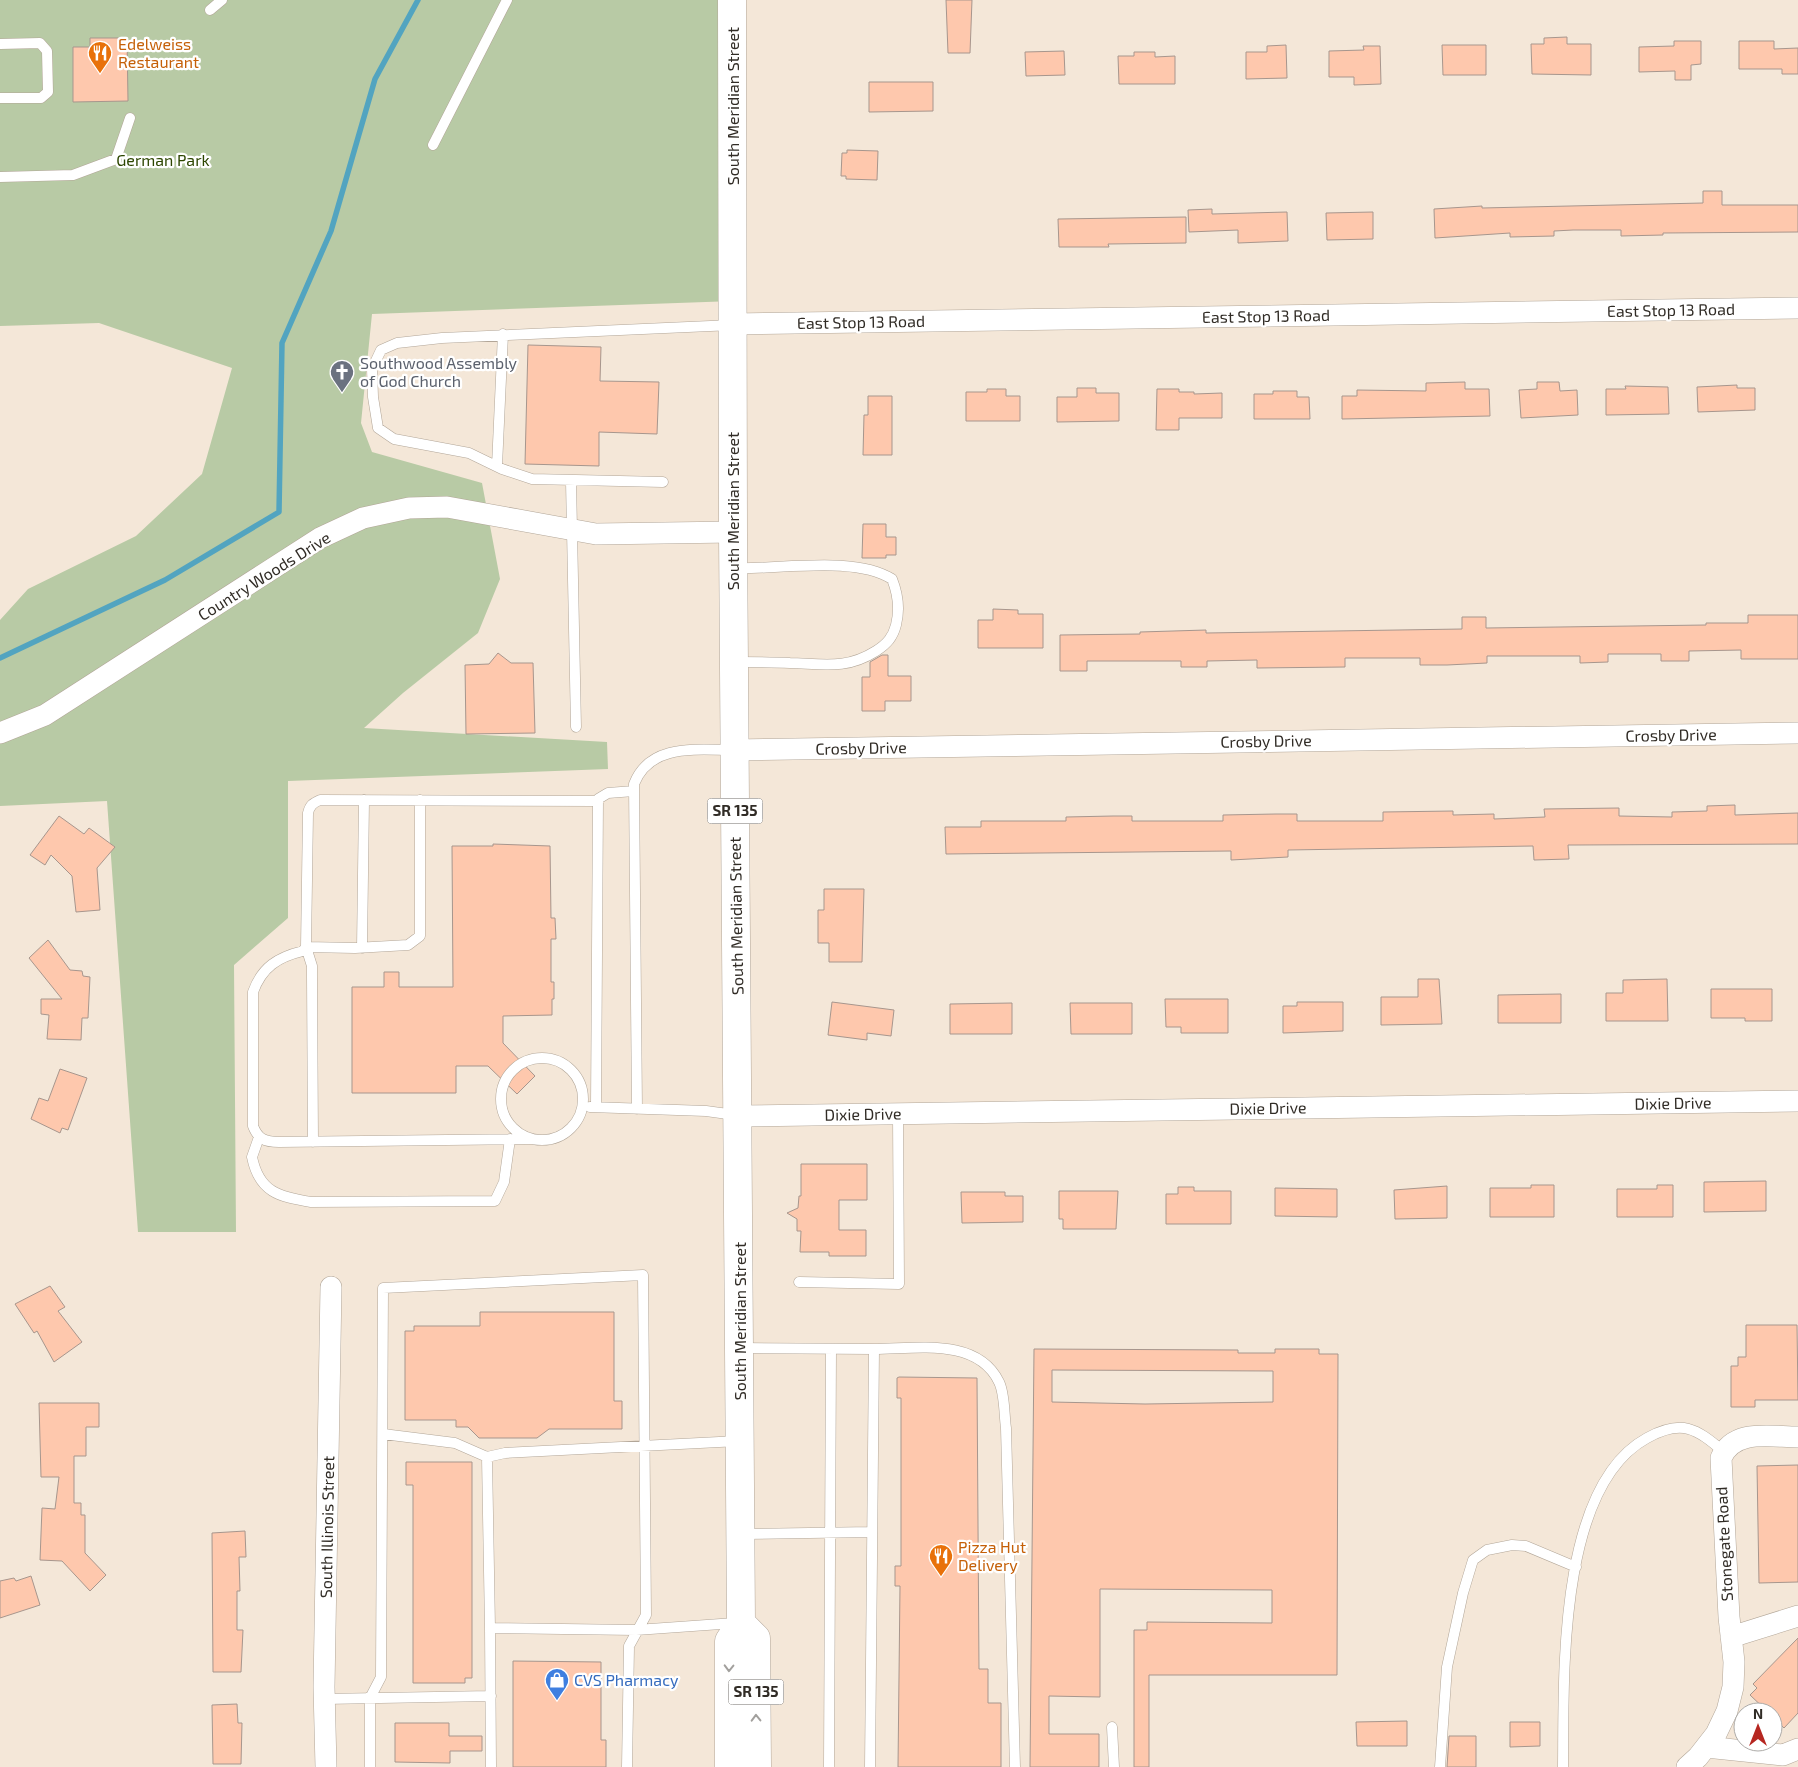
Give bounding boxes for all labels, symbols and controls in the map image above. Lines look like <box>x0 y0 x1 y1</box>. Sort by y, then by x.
street label: South Meridian Street <box>723 27 742 185</box>
place label: Edelweiss Restaurant <box>118 34 199 71</box>
restaurant icon: Edelweiss Restaurant <box>87 40 113 74</box>
park label: German Park <box>116 150 210 169</box>
street label: East Stop 13 Road <box>1607 299 1735 320</box>
street label: East Stop 13 Road <box>1202 305 1330 326</box>
street label: East Stop 13 Road <box>797 311 925 332</box>
place label: Southwood Assembly of God Church <box>360 353 518 390</box>
church icon: Southwood Assembly of God Church <box>329 359 355 393</box>
street label: South Meridian Street <box>723 432 742 590</box>
street label: Country Woods Drive <box>194 527 333 624</box>
street label: Crosby Drive <box>1625 724 1717 745</box>
street label: Crosby Drive <box>1220 730 1312 751</box>
street label: Crosby Drive <box>815 737 907 758</box>
road number: SR 135 <box>708 798 762 824</box>
street label: South Meridian Street <box>725 837 746 995</box>
street label: Dixie Drive <box>1634 1092 1712 1113</box>
street label: Dixie Drive <box>1229 1097 1307 1118</box>
street label: Dixie Drive <box>824 1103 902 1124</box>
street label: South Meridian Street <box>730 1242 749 1400</box>
street label: South Illinois Street <box>316 1456 337 1598</box>
street label: Stonegate Road <box>1711 1486 1736 1602</box>
place label: Pizza Hut Delivery <box>958 1537 1026 1574</box>
restaurant icon: Pizza Hut Delivery <box>928 1543 954 1577</box>
one-way arrow <box>724 1664 734 1672</box>
shop icon: CVS Pharmacy <box>544 1667 570 1701</box>
place label: CVS Pharmacy <box>574 1670 679 1689</box>
road number: SR 135 <box>728 1680 784 1704</box>
north arrow <box>1733 1702 1783 1752</box>
text: N <box>1753 1705 1763 1722</box>
one-way arrow <box>751 1714 761 1722</box>

